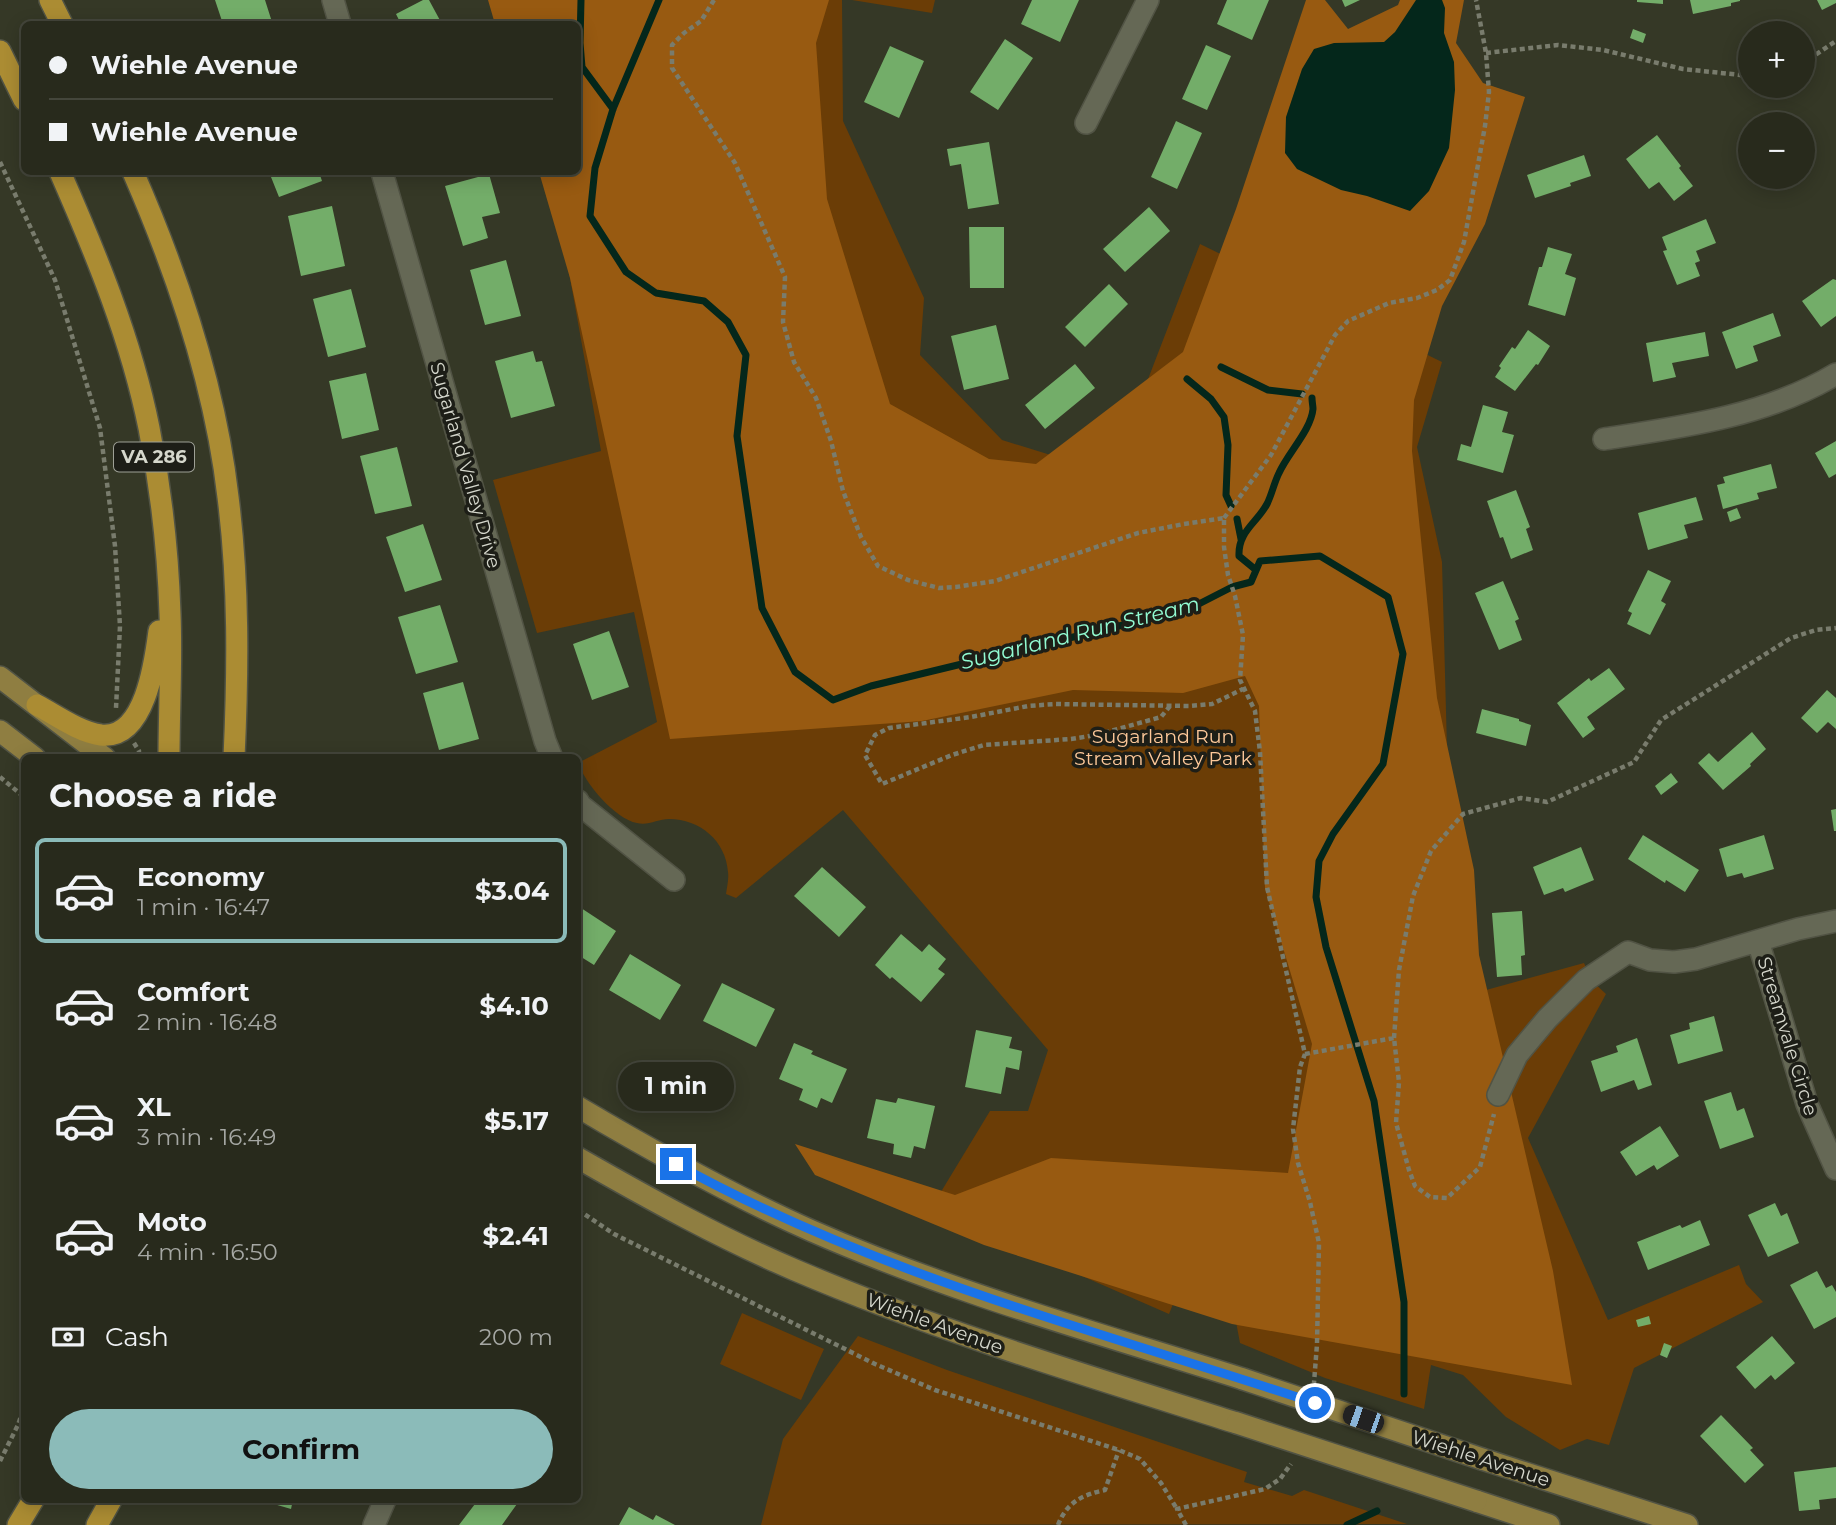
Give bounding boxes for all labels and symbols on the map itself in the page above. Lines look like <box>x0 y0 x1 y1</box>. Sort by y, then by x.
street label: Sugarland Valley Drive <box>425 359 506 571</box>
road number: VA 286 <box>114 443 194 472</box>
water label: Sugarland Run Stream <box>958 591 1202 674</box>
park label: Sugarland Run Stream Valley Park <box>1074 725 1253 770</box>
street label: Streamvale Circle <box>1752 954 1823 1118</box>
callout: 1 min <box>618 1062 734 1112</box>
route end <box>660 1148 692 1180</box>
street label: Wiehle Avenue <box>863 1288 1006 1359</box>
route start <box>1299 1387 1331 1419</box>
car <box>1340 1402 1387 1436</box>
street label: Wiehle Avenue <box>1409 1425 1553 1492</box>

